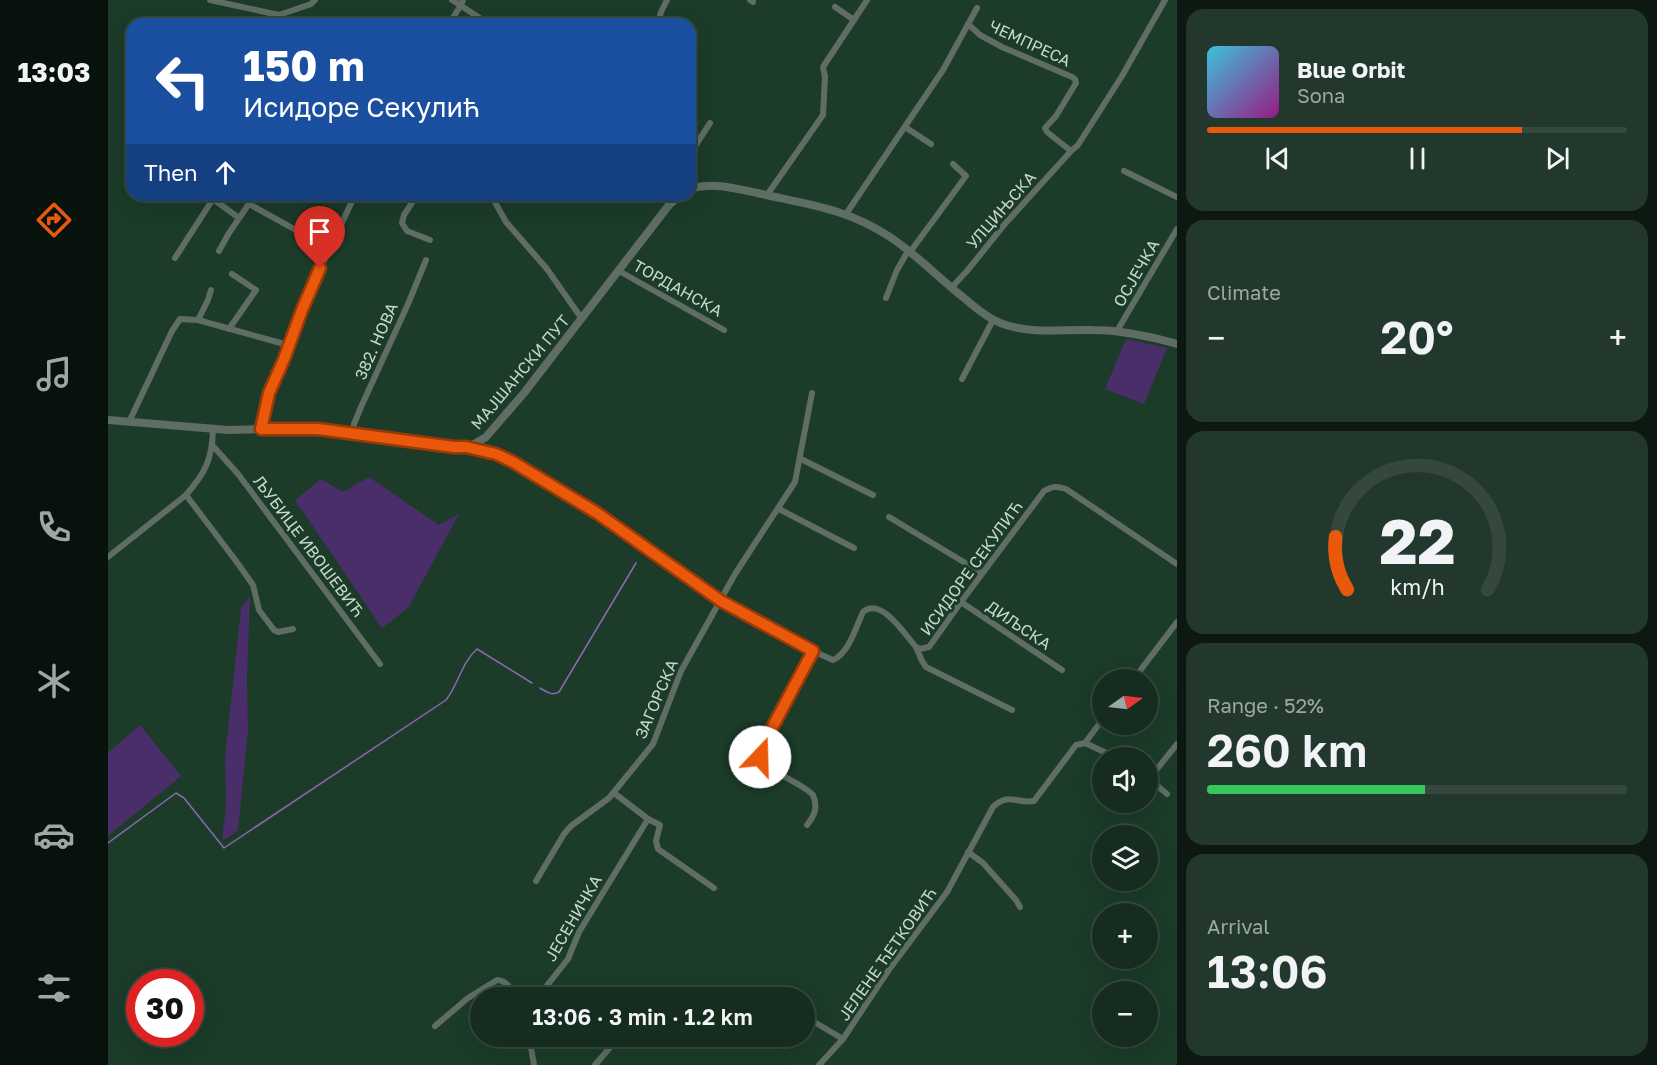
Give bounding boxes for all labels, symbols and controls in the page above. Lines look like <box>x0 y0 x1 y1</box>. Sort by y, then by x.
street label: ЧЕМПРЕСА <box>986 15 1074 71</box>
text: 150 m <box>243 40 365 90</box>
icon: left <box>144 42 222 120</box>
text: 13:03 <box>17 56 91 88</box>
text: Blue Orbit <box>1297 56 1405 83</box>
text: Sona <box>1297 83 1345 107</box>
text: Исидоре Секулић <box>243 91 480 123</box>
icon: previous <box>1261 142 1294 175</box>
icon: pause <box>1401 142 1434 175</box>
icon: next <box>1541 142 1574 175</box>
icon: ahead <box>209 156 242 189</box>
text: Then <box>144 159 197 186</box>
street label: УЛЦИЊСКА <box>962 167 1040 253</box>
icon: directions <box>33 199 75 241</box>
pin <box>294 206 345 268</box>
icon: arrive <box>303 215 336 248</box>
street label: ОСЈЕЧКА <box>1109 236 1163 310</box>
street label: ТОРДАНСКА <box>630 255 726 321</box>
text: Climate <box>1207 280 1281 304</box>
street label: 382. НОВА <box>350 299 402 383</box>
text: 20° <box>1380 310 1454 364</box>
street label: МАЈШАНСКИ ПУТ <box>466 311 574 433</box>
text: − <box>1207 318 1225 357</box>
text: + <box>1609 318 1627 357</box>
icon: music <box>33 353 75 395</box>
street label: ЉУБИЦЕ ИВОШЕВИЋ <box>249 471 369 621</box>
street label: ИСИДОРЕ СЕКУЛИЋ <box>915 497 1027 639</box>
text: 22 <box>1379 503 1455 578</box>
icon: phone <box>33 506 75 548</box>
text: km/h <box>1390 574 1444 600</box>
street label: ДИЉСКА <box>983 596 1055 654</box>
street label: ЗАГОРСКА <box>630 656 682 742</box>
icon: climate <box>33 660 75 702</box>
north arrow <box>1092 669 1158 735</box>
map controls <box>1092 669 1158 1047</box>
text: Range · 52% <box>1207 693 1324 717</box>
text: 260 km <box>1207 723 1367 777</box>
position arrow <box>728 725 792 789</box>
button: sound <box>1092 747 1158 813</box>
icon: car <box>33 814 75 856</box>
button: layers <box>1092 825 1158 891</box>
street label: ЈЕСЕНИЧКА <box>540 871 606 965</box>
street label: ЈЕЛЕНЕ ЋЕТКОВИЋ <box>834 884 940 1024</box>
button: + <box>1092 903 1158 969</box>
text: Arrival <box>1207 914 1270 938</box>
text: 13:06 <box>1207 944 1328 998</box>
icon: filters <box>33 967 75 1009</box>
speed limit sign: 30 <box>126 969 204 1047</box>
button: − <box>1092 981 1158 1047</box>
text: 13:06 · 3 min · 1.2 km <box>532 1003 753 1030</box>

